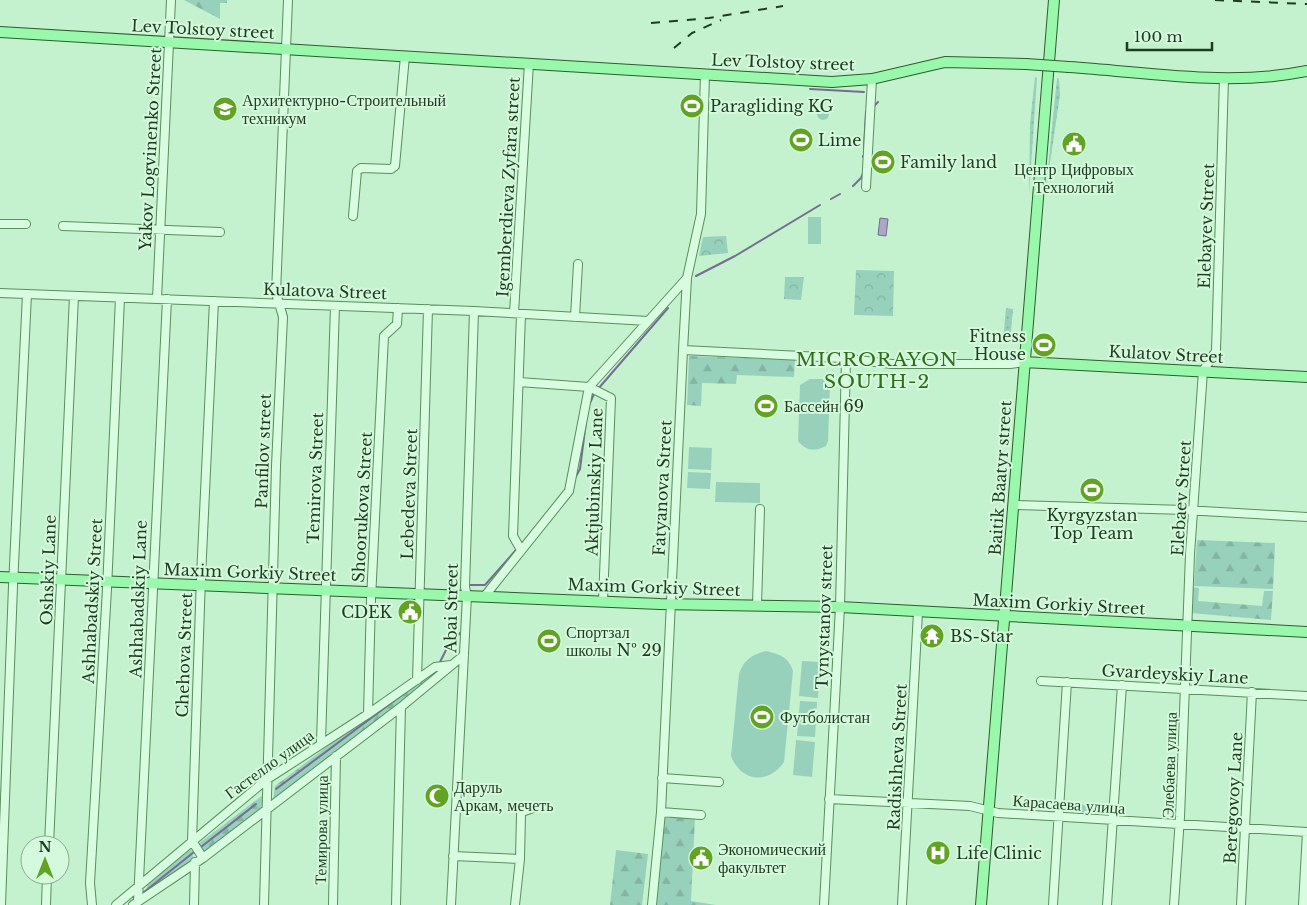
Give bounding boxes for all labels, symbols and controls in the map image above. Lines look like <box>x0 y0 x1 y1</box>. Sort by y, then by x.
street label: Lev Tolstoy street <box>131 15 275 43</box>
scale bar <box>1127 20 1212 52</box>
text: 100 m <box>1134 27 1183 46</box>
street label: Yakov Logvinenko Street <box>135 47 165 252</box>
street label: Lev Tolstoy street <box>711 49 855 75</box>
street label: Igemberdieva Zyfara street <box>492 76 524 298</box>
place label: Архитектурно-Строительный техникум <box>242 90 446 128</box>
sports icon: Paragliding KG <box>679 93 705 119</box>
school or university icon: Архитектурно-Строительный техникум <box>212 96 238 122</box>
place label: Paragliding KG <box>710 96 833 116</box>
sports icon: Lime <box>788 127 814 153</box>
place label: Lime <box>818 130 861 150</box>
public building icon: Центр Цифровых Технологий <box>1061 131 1087 157</box>
sports icon: Family land <box>870 149 896 175</box>
place label: Family land <box>900 152 997 172</box>
place label: Центр Цифровых Технологий <box>1014 159 1134 197</box>
street label: Elebayev Street <box>1194 163 1218 289</box>
street label: Kulatova Street <box>263 279 387 303</box>
place label: Fitness House <box>969 326 1026 364</box>
sports icon: Fitness House <box>1031 332 1057 358</box>
street label: Kulatov Street <box>1108 341 1224 367</box>
district label: MICRORAYON SOUTH-2 <box>796 348 958 393</box>
street label: Panfilov street <box>251 393 275 509</box>
sports icon: Бассейн 69 <box>753 393 779 419</box>
place label: Бассейн 69 <box>784 396 864 416</box>
street label: Baitik Baatyr street <box>985 400 1015 556</box>
street label: Aktjubinskiy Lane <box>581 408 607 557</box>
street label: Temirova Street <box>303 412 327 544</box>
street label: Fatyanova Street <box>648 419 676 557</box>
street label: Lebedeva Street <box>397 428 421 560</box>
street label: Shoorukova Street <box>348 431 376 583</box>
street label: Elebaev Street <box>1167 439 1195 557</box>
sports icon: Kyrgyzstan Top Team <box>1079 477 1105 503</box>
place label: Kyrgyzstan Top Team <box>1047 505 1137 543</box>
street label: Oshskiy Lane <box>36 514 60 626</box>
street label: Ashhabadskiy Street <box>78 518 106 685</box>
street label: Ashhabadskiy Lane <box>125 520 151 679</box>
street label: Tynystanov street <box>811 544 837 690</box>
street label: Maxim Gorkiy Street <box>163 559 337 585</box>
street label: Abai Street <box>440 563 462 654</box>
street label: Maxim Gorkiy Street <box>567 574 741 600</box>
street label: Maxim Gorkiy Street <box>972 589 1146 619</box>
street label: Chehova Street <box>172 592 196 718</box>
public building icon: CDEK <box>397 599 423 625</box>
place label: CDEK <box>341 602 393 622</box>
place label: Спортзал школы № 29 <box>566 622 662 660</box>
temple icon: BS-Star <box>919 623 945 649</box>
place label: BS-Star <box>950 626 1013 646</box>
sports icon: Спортзал школы № 29 <box>536 628 562 654</box>
street label: Gvardeyskiy Lane <box>1101 660 1249 688</box>
street label: Radishheva Street <box>883 683 911 831</box>
sports icon: Футболистан <box>749 704 775 730</box>
place label: Футболистан <box>780 707 871 727</box>
street label: Элебаева улица <box>1157 712 1181 818</box>
street label: Гастелло улица <box>221 725 317 803</box>
street label: Beregovoy Lane <box>1220 731 1246 865</box>
street label: Темирова улица <box>310 775 332 885</box>
place label: Даруль Аркам, мечеть <box>454 777 554 815</box>
mosque icon: Даруль Аркам, мечеть <box>424 783 450 809</box>
street label: Карасаева улица <box>1012 790 1126 818</box>
north arrow <box>20 835 70 885</box>
text: N <box>38 838 52 856</box>
place label: Экономический факультет <box>718 839 826 877</box>
hospital icon: Life Clinic <box>925 840 951 866</box>
place label: Life Clinic <box>956 843 1042 863</box>
public building icon: Экономический факультет <box>688 845 714 871</box>

